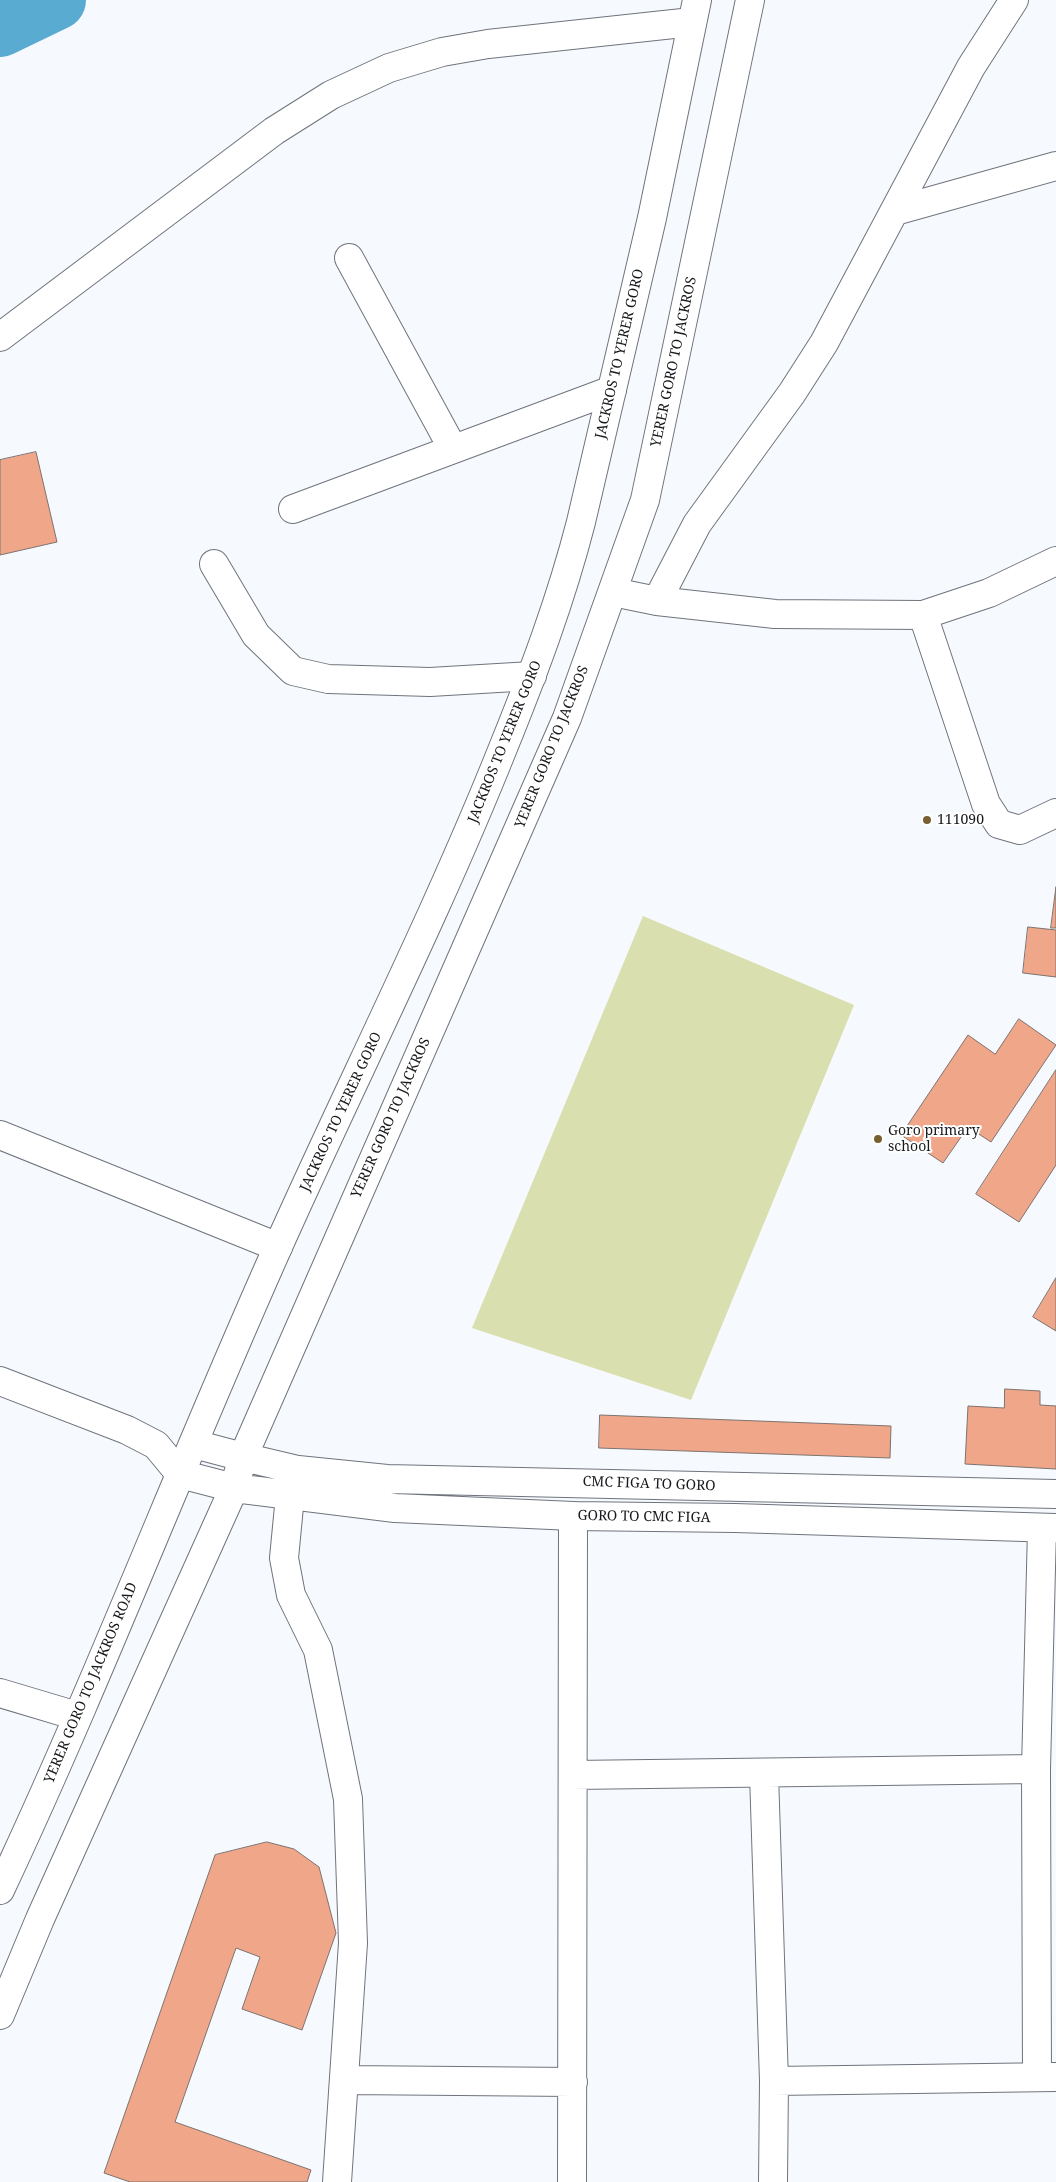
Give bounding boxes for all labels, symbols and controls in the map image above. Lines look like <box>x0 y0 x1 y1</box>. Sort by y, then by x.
street label: JACKROS TO YERER GORO <box>592 267 648 441</box>
street label: YERER GORO TO JACKROS <box>648 275 700 449</box>
street label: JACKROS TO YERER GORO <box>465 658 545 826</box>
street label: YERER GORO TO JACKROS <box>512 663 592 831</box>
place label: 111090 <box>937 812 984 828</box>
marker: 111090 <box>921 814 933 826</box>
street label: JACKROS TO YERER GORO <box>297 1030 385 1194</box>
street label: YERER GORO TO JACKROS <box>348 1035 434 1201</box>
place label: Goro primary school <box>888 1123 980 1156</box>
marker: Goro primary school <box>872 1133 884 1145</box>
street label: CMC FIGA TO GORO <box>582 1473 716 1495</box>
street label: GORO TO CMC FIGA <box>577 1507 711 1527</box>
street label: YERER GORO TO JACKROS ROAD <box>41 1580 141 1786</box>

